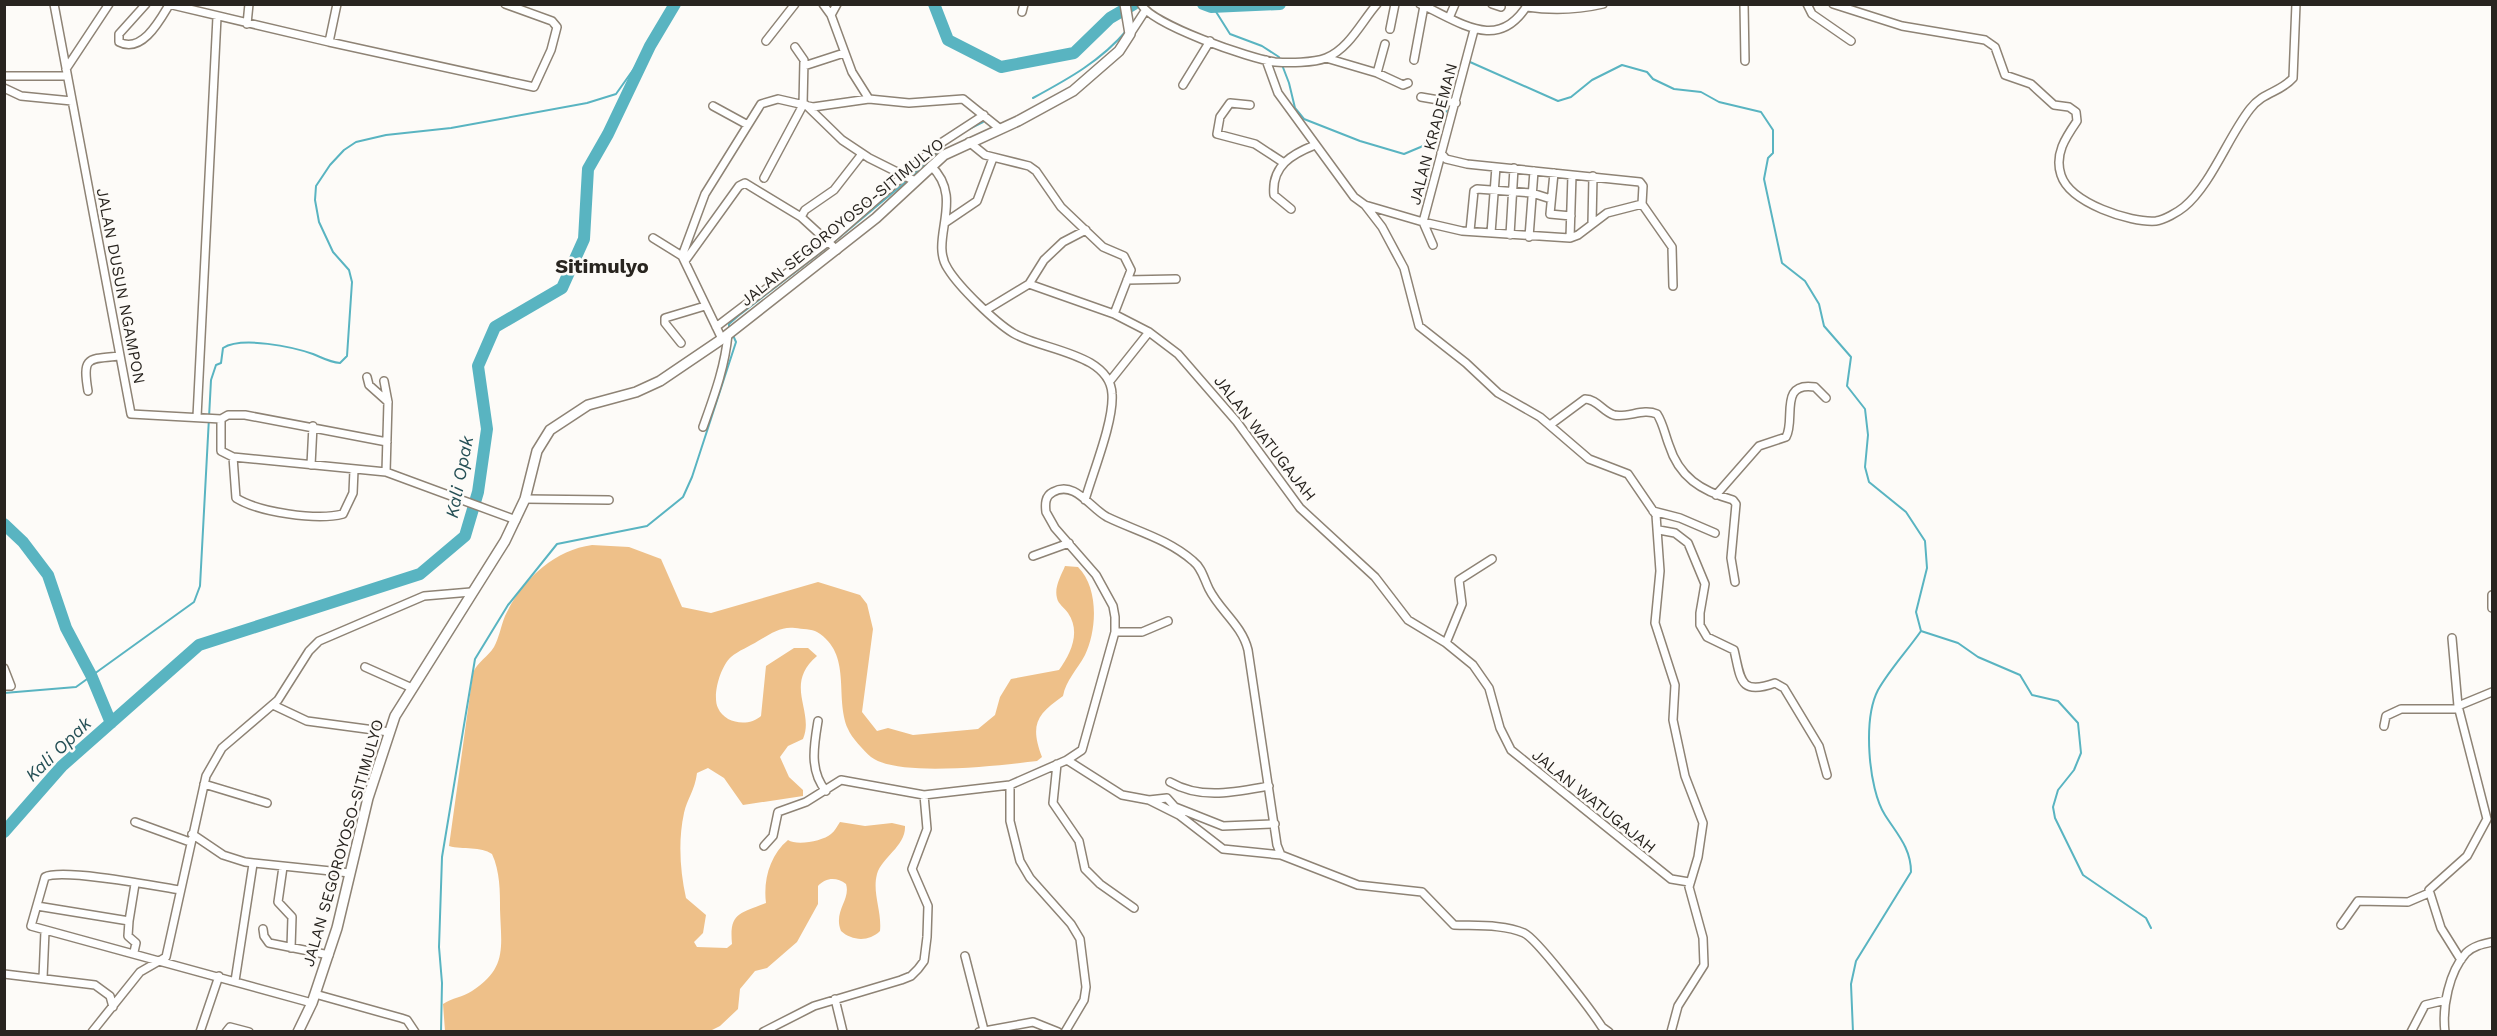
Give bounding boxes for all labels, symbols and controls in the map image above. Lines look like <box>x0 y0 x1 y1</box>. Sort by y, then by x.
street label: JALAN KRADEMAN <box>1405 61 1461 207</box>
street label: JALAN SEGOROYOSO-SITIMULYO <box>736 134 948 310</box>
street label: JALAN DUSUN NGAMPON <box>93 186 149 386</box>
district label: Sitimulyo <box>555 254 649 278</box>
street label: JALAN WATUGAJAH <box>1210 371 1320 505</box>
water label: Kali Opak <box>441 433 477 520</box>
water label: Kali Opak <box>21 712 96 785</box>
street label: JALAN SEGOROYOSO-SITIMULYO <box>299 717 387 969</box>
street label: JALAN WATUGAJAH <box>1528 745 1660 857</box>

